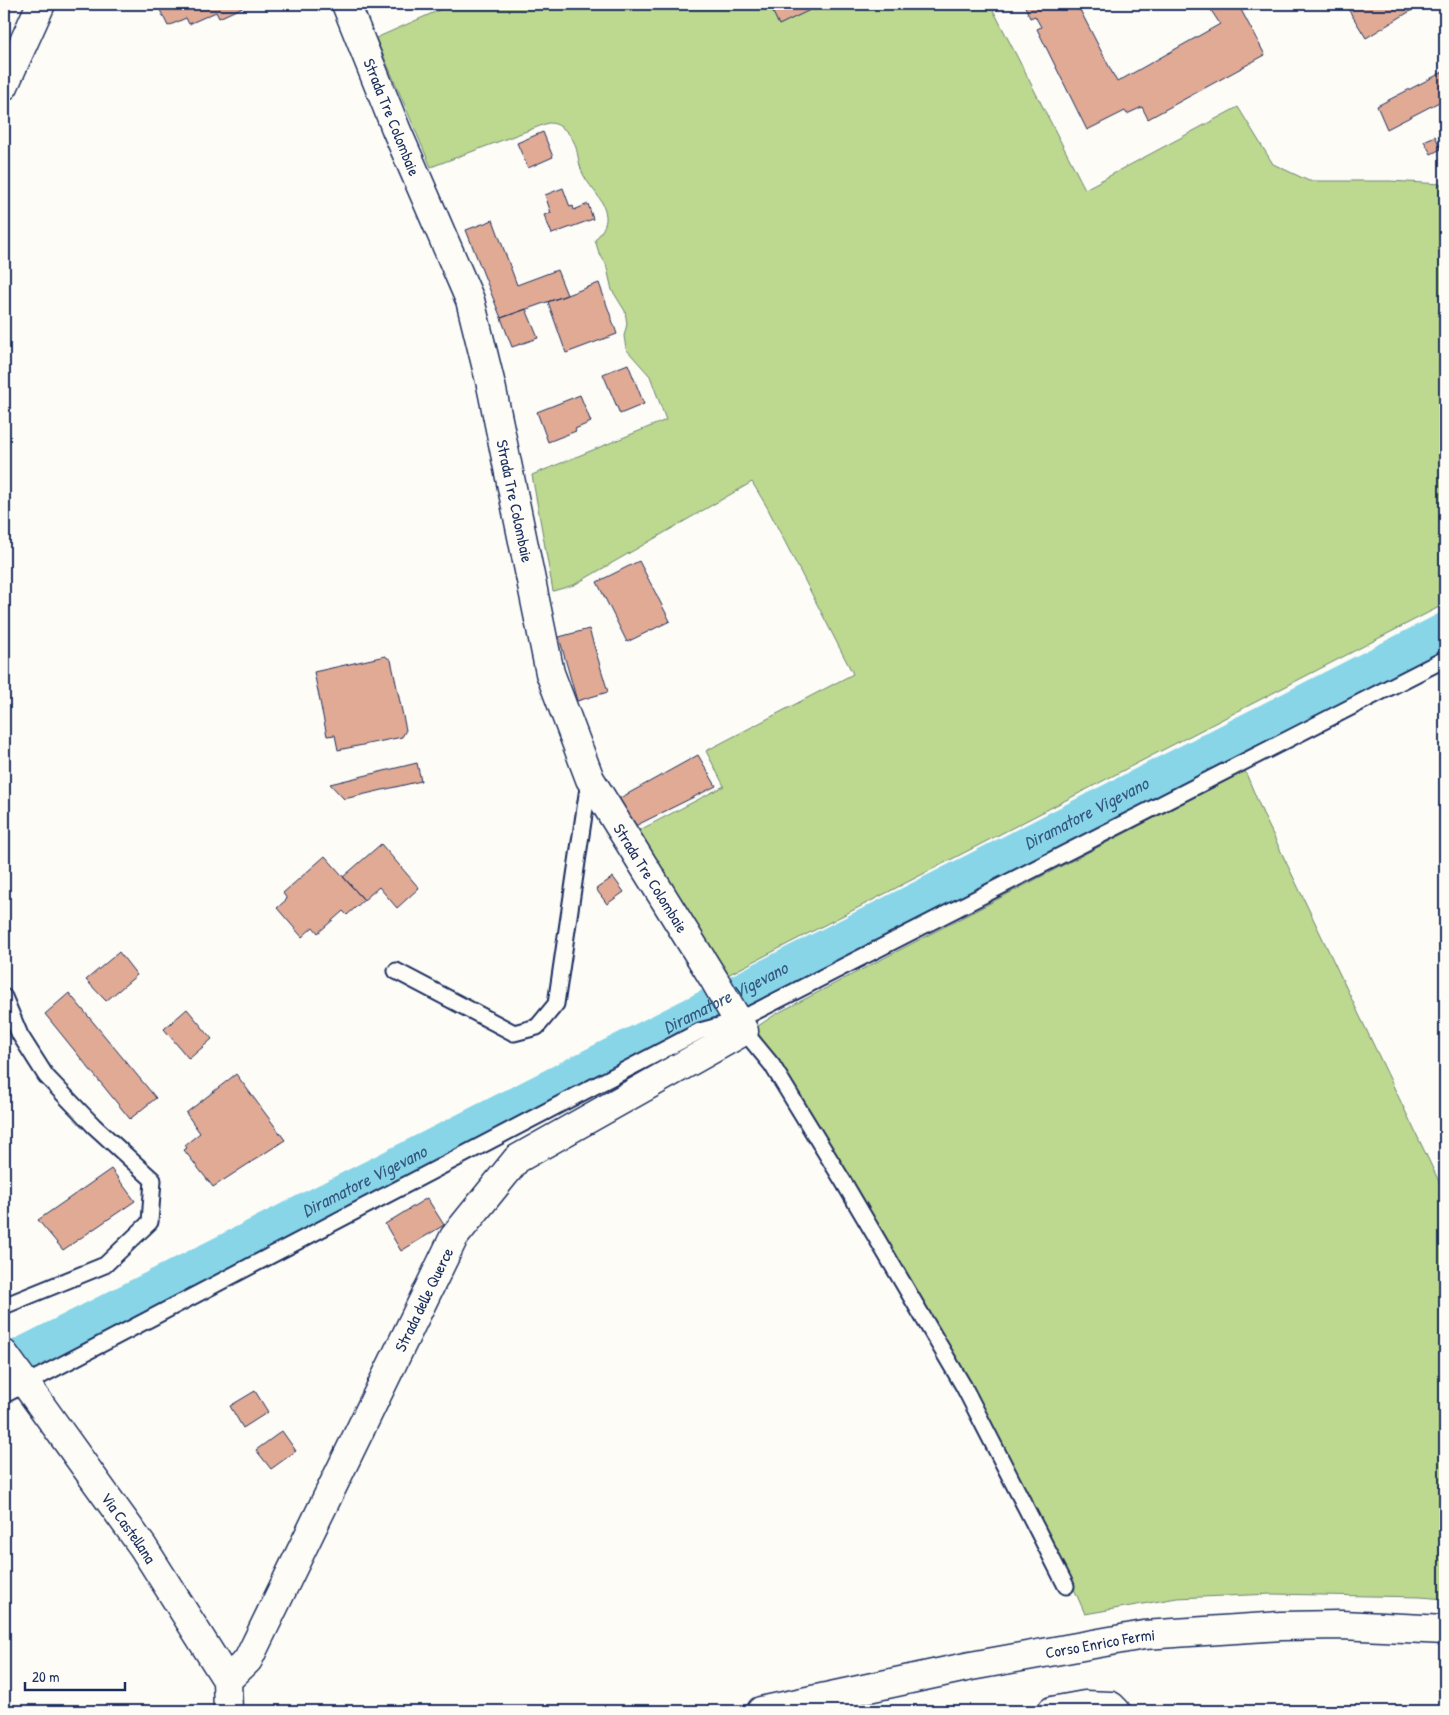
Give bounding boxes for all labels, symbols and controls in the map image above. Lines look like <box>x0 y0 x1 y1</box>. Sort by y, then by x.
street label: Strada Tre Colombaie <box>358 55 426 180</box>
street label: Strada Tre Colombaie <box>491 438 539 565</box>
water label: Diramatore Vigevano <box>1019 770 1154 855</box>
street label: Strada Tre Colombaie <box>609 819 694 937</box>
water label: Diramatore Vigevano <box>659 955 793 1040</box>
water label: Diramatore Vigevano <box>297 1138 432 1223</box>
street label: Strada delle Querce <box>389 1243 459 1355</box>
street label: Via Castellana <box>96 1488 162 1568</box>
street label: Corso Enrico Fermi <box>1044 1623 1156 1663</box>
scale bar <box>25 1660 125 1692</box>
text: 20 m <box>32 1666 59 1687</box>

